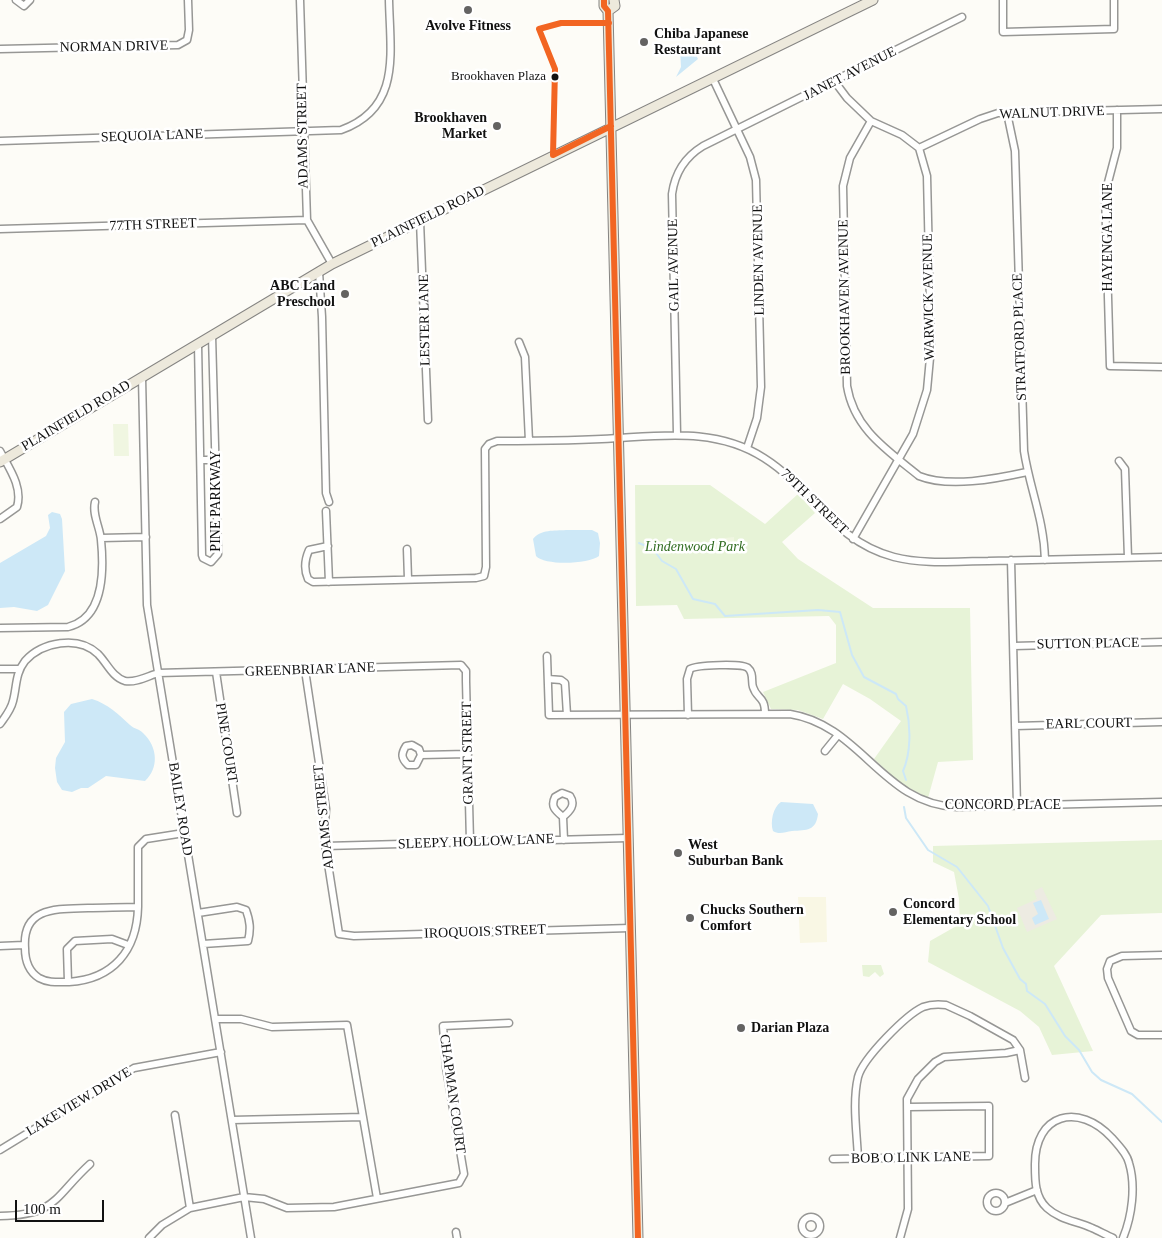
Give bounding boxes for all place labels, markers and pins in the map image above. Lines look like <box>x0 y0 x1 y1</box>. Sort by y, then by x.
marker: Avolve Fitness <box>462 4 474 16</box>
place label: Avolve Fitness <box>425 18 511 34</box>
place label: Chiba Japanese Restaurant <box>654 26 749 58</box>
marker: Chiba Japanese Restaurant <box>638 36 650 48</box>
place label: Brookhaven Plaza <box>451 69 546 85</box>
marker: Brookhaven Plaza <box>550 72 560 82</box>
place label: Brookhaven Market <box>414 110 487 142</box>
marker: Brookhaven Market <box>491 120 503 132</box>
place label: ABC Land Preschool <box>270 278 335 310</box>
marker: ABC Land Preschool <box>339 288 351 300</box>
place label: West Suburban Bank <box>688 837 783 870</box>
marker: West Suburban Bank <box>672 847 684 859</box>
place label: Concord Elementary School <box>903 896 1016 929</box>
place label: Chucks Southern Comfort <box>700 902 804 934</box>
marker: Concord Elementary School <box>887 906 899 918</box>
marker: Chucks Southern Comfort <box>684 912 696 924</box>
place label: Darian Plaza <box>751 1020 829 1036</box>
marker: Darian Plaza <box>735 1022 747 1034</box>

